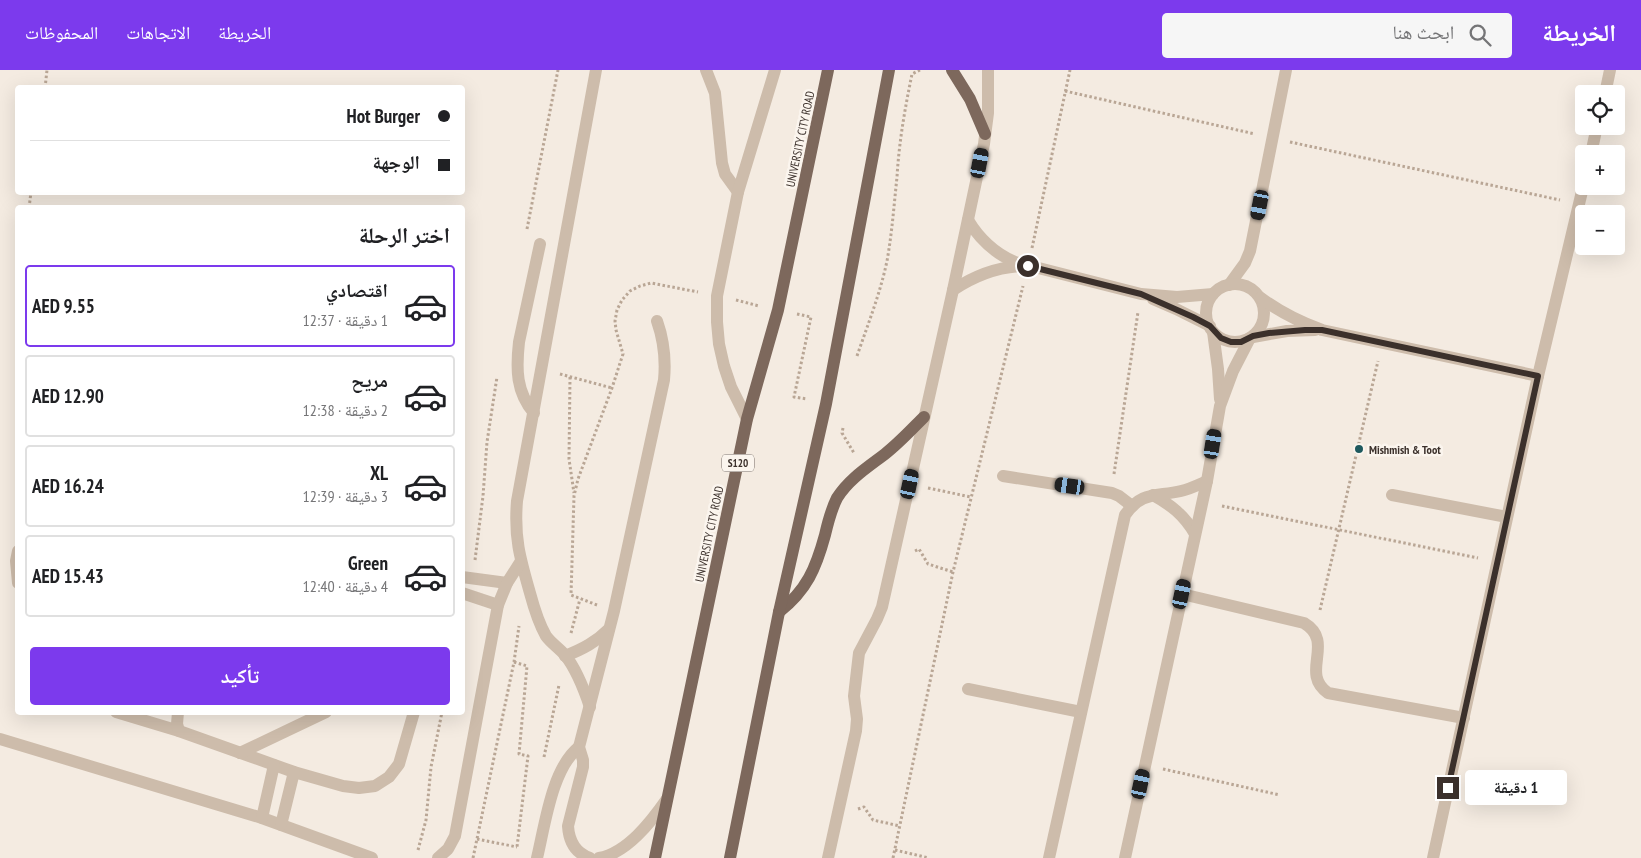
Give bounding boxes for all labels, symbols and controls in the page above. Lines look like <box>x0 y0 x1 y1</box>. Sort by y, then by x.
search box <box>1162 13 1512 58</box>
text: الخريطة <box>1542 17 1616 48</box>
text: ابحث هنا <box>1392 20 1454 44</box>
text: المحفوظات <box>25 21 98 44</box>
text: الاتجاهات <box>126 21 190 44</box>
text: الخريطة <box>218 21 271 44</box>
icon: search <box>1466 21 1494 49</box>
map controls <box>1575 85 1625 255</box>
button: locate <box>1575 85 1625 135</box>
street label: UNIVERSITY CITY ROAD <box>783 90 817 188</box>
text: Hot Burger <box>347 104 420 128</box>
button: + <box>1575 145 1625 195</box>
car <box>969 147 990 179</box>
text: الوجهة <box>372 150 420 174</box>
car <box>1249 189 1270 221</box>
button: − <box>1575 205 1625 255</box>
text: اختر الرحلة <box>359 221 450 249</box>
route start <box>1017 255 1039 277</box>
text: اقتصادي <box>326 278 388 302</box>
icon: car <box>403 284 448 329</box>
text: AED 9.55 <box>32 294 95 318</box>
text: 1 دقيقة · 12:37 <box>303 310 388 330</box>
text: مريح <box>351 368 388 392</box>
icon: car <box>403 374 448 419</box>
text: AED 12.90 <box>32 384 104 408</box>
text: 2 دقيقة · 12:38 <box>303 400 388 420</box>
car <box>1203 428 1222 460</box>
place label: Mishmish & Toot <box>1369 442 1441 457</box>
marker: Mishmish & Toot <box>1353 443 1365 455</box>
road number: S120 <box>722 454 754 472</box>
text: XL <box>370 461 388 485</box>
icon: car <box>403 464 448 509</box>
car <box>899 468 920 500</box>
text: AED 16.24 <box>32 474 104 498</box>
car <box>1054 476 1085 496</box>
street label: UNIVERSITY CITY ROAD <box>692 485 726 583</box>
text: 3 دقيقة · 12:39 <box>303 486 388 506</box>
text: Green <box>348 551 388 575</box>
icon: car <box>403 554 448 599</box>
text: AED 15.43 <box>32 564 104 588</box>
text: 4 دقيقة · 12:40 <box>303 576 388 596</box>
car <box>1171 578 1192 610</box>
button: تأكيد <box>30 647 450 705</box>
car <box>1130 768 1151 800</box>
callout: 1 دقيقة <box>1466 770 1568 806</box>
route end <box>1437 777 1459 799</box>
text: 1 دقيقة <box>1494 777 1538 797</box>

